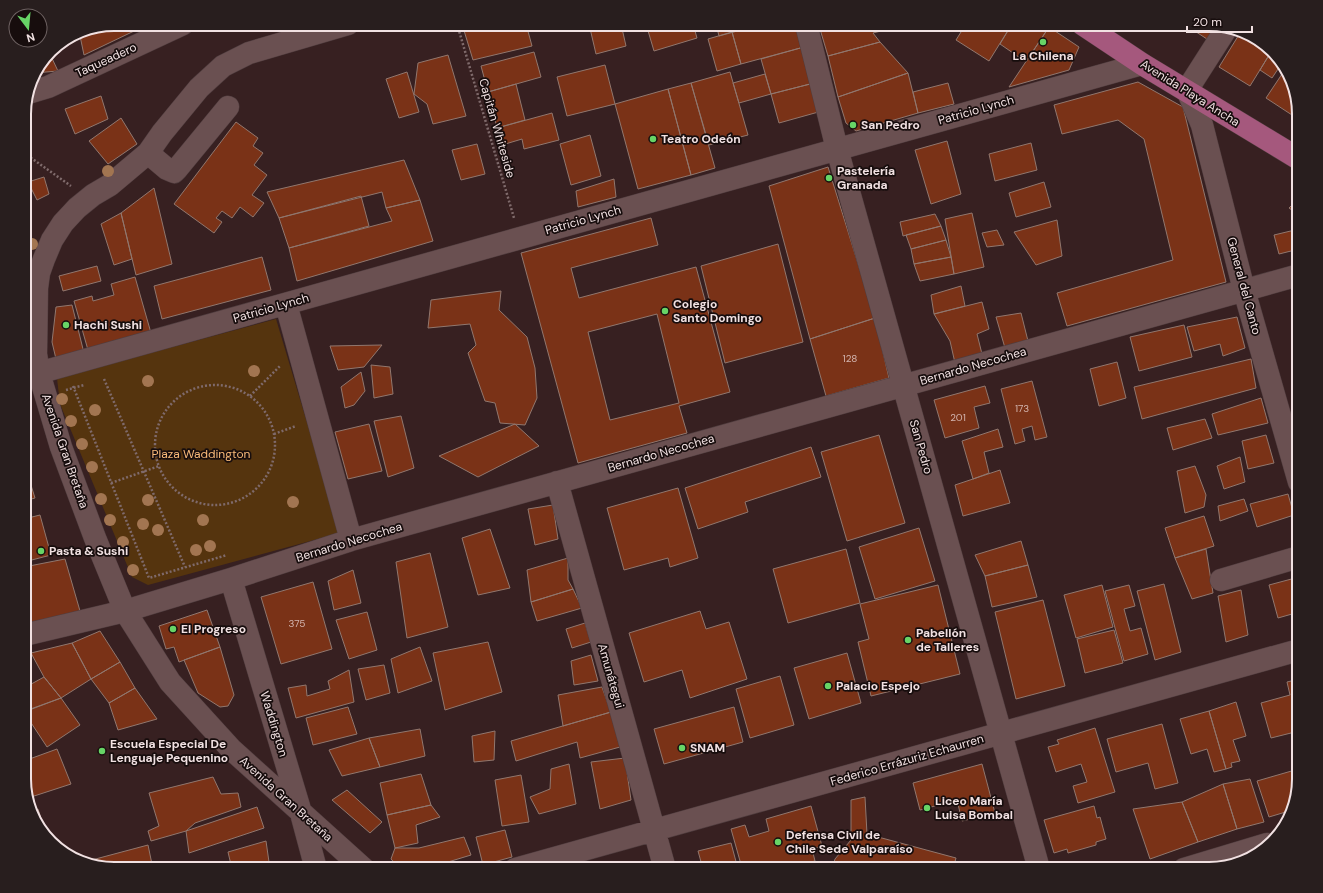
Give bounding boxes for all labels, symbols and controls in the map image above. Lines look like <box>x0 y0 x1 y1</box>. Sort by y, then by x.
north arrow <box>8 8 48 48</box>
scale bar <box>1187 8 1252 34</box>
text: 20 m <box>1193 14 1222 30</box>
text: N <box>25 30 37 45</box>
marker: La Chilena <box>1038 37 1048 47</box>
street label: Taqueadero <box>73 39 139 81</box>
place label: La Chilena <box>1013 48 1073 64</box>
street label: Avenida Playa Ancha <box>1137 56 1243 130</box>
street label: Capitán Whiteside <box>475 76 519 180</box>
street label: Patricio Lynch <box>936 92 1016 128</box>
place label: San Pedro <box>861 117 920 133</box>
marker: San Pedro <box>848 120 858 130</box>
place label: Teatro Odeón <box>661 131 741 147</box>
marker: Teatro Odeón <box>648 134 658 144</box>
place label: Pastelería Granada <box>837 163 895 193</box>
marker: Pastelería Granada <box>824 173 834 183</box>
street label: Patricio Lynch <box>543 202 623 238</box>
street label: General del Canto <box>1223 235 1265 337</box>
street label: Patricio Lynch <box>231 290 311 326</box>
place label: Colegio Santo Domingo <box>673 296 762 326</box>
marker: Colegio Santo Domingo <box>660 306 670 316</box>
place label: Hachi Sushi <box>74 317 142 333</box>
marker: Hachi Sushi <box>61 320 71 330</box>
street label: Bernardo Necochea <box>918 343 1028 389</box>
house number: 128 <box>843 352 857 365</box>
street label: Avenida Gran Bretaña <box>38 392 92 510</box>
house number: 173 <box>1015 402 1029 415</box>
house number: 201 <box>950 411 966 424</box>
street label: San Pedro <box>906 418 936 476</box>
street label: Bernardo Necochea <box>606 430 716 476</box>
park label: Plaza Waddington <box>152 446 251 462</box>
street label: Bernardo Necochea <box>294 518 404 566</box>
place label: Pasta & Sushi <box>49 543 128 559</box>
marker: Pasta & Sushi <box>36 546 46 556</box>
house number: 375 <box>289 617 305 630</box>
place label: El Progreso <box>181 621 246 637</box>
marker: El Progreso <box>168 624 178 634</box>
place label: Pabellón de Talleres <box>916 625 979 655</box>
marker: Pabellón de Talleres <box>903 635 913 645</box>
street label: Amunátegui <box>594 642 628 710</box>
place label: Palacio Espejo <box>836 678 920 694</box>
marker: Palacio Espejo <box>823 681 833 691</box>
street label: Waddington <box>256 689 292 759</box>
street label: Federico Errázuriz Echaurren <box>829 730 986 790</box>
place label: Escuela Especial De Lenguaje Pequenino <box>110 736 228 766</box>
place label: SNAM <box>690 740 725 756</box>
marker: SNAM <box>677 743 687 753</box>
marker: Escuela Especial De Lenguaje Pequenino <box>97 746 107 756</box>
street label: Avenida Gran Bretaña <box>236 753 336 845</box>
place label: Liceo María Luisa Bombal <box>935 793 1013 823</box>
marker: Liceo María Luisa Bombal <box>922 803 932 813</box>
place label: Defensa Civil de Chile Sede Valparaíso <box>786 827 913 857</box>
marker: Defensa Civil de Chile Sede Valparaíso <box>773 837 783 847</box>

